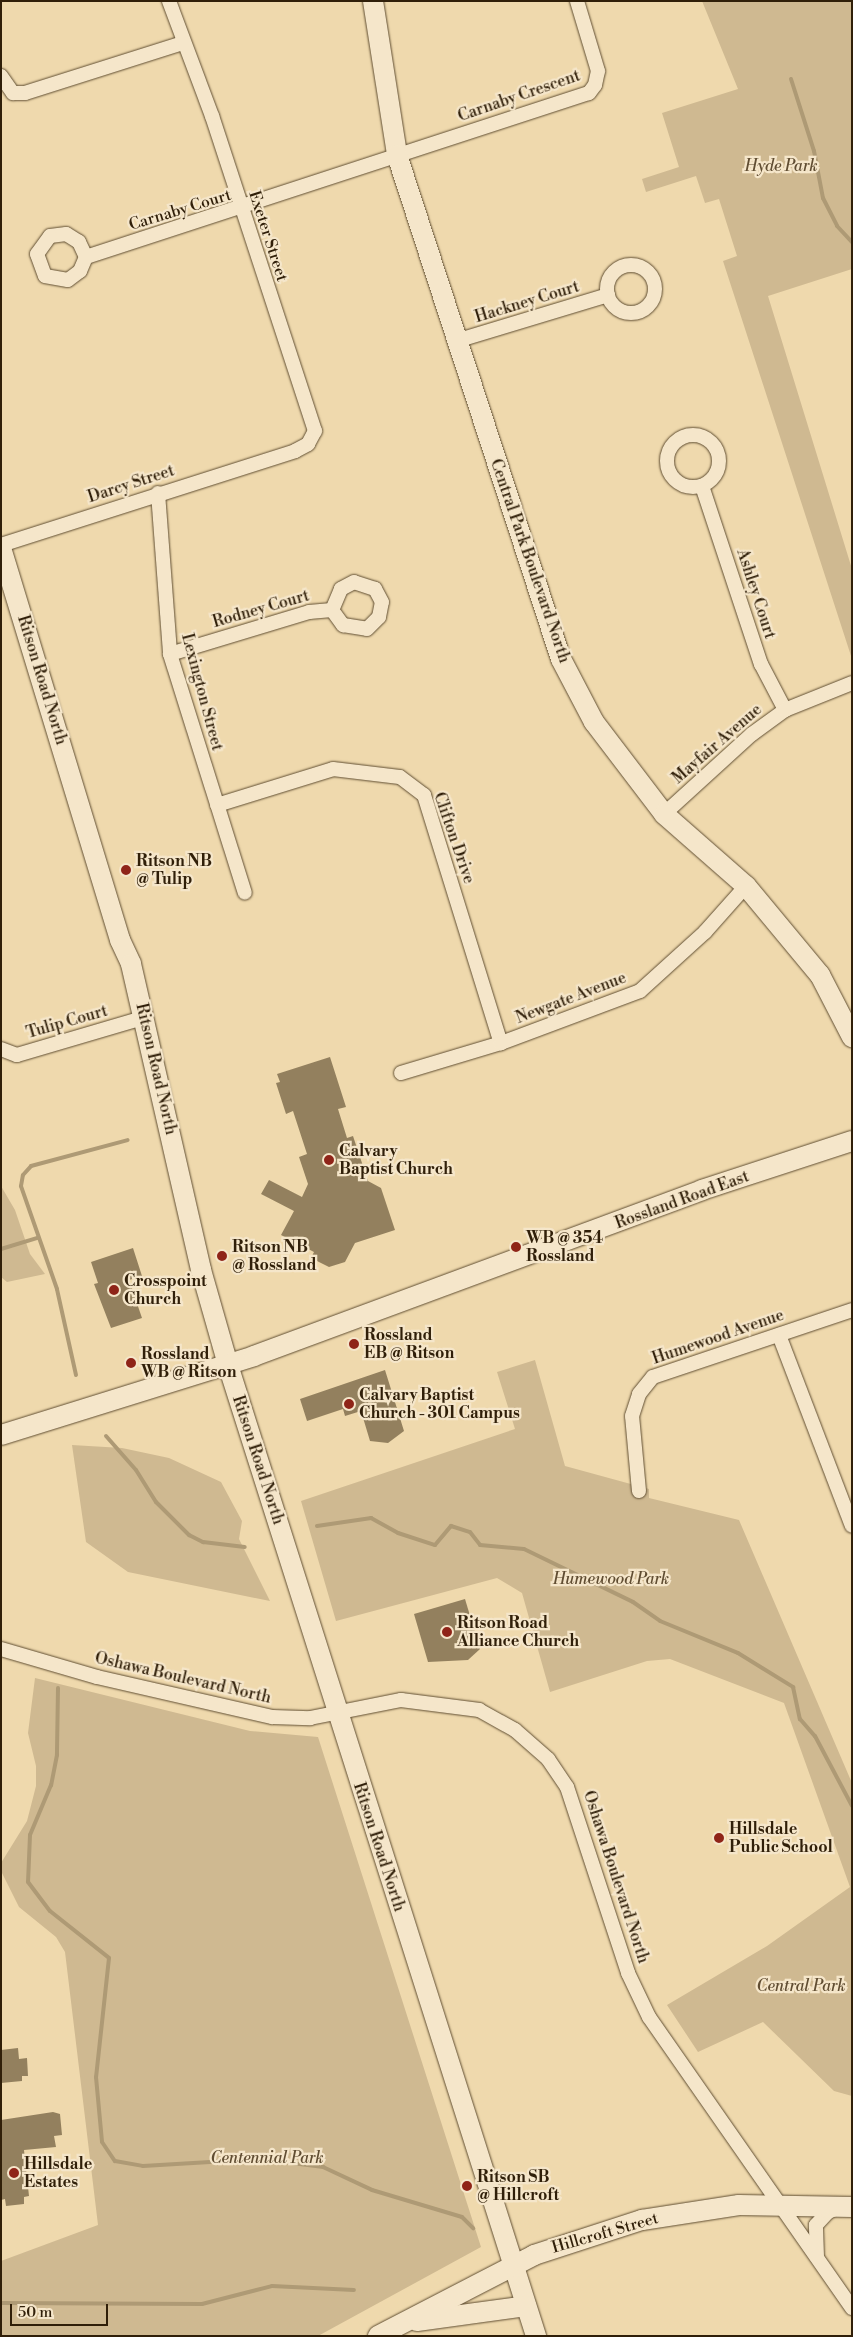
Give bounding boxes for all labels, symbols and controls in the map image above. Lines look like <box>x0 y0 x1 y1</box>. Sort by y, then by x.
street label: Carnaby Crescent <box>455 66 583 126</box>
park label: Hyde Park <box>744 156 818 176</box>
street label: Carnaby Court <box>127 185 233 235</box>
street label: Exeter Street <box>244 188 292 284</box>
street label: Hackney Court <box>473 277 581 327</box>
street label: Central Park Boulevard North <box>486 456 574 666</box>
street label: Darcy Street <box>85 461 177 507</box>
street label: Ashley Court <box>732 547 780 641</box>
street label: Rodney Court <box>210 586 312 632</box>
street label: Ritson Road North <box>13 613 71 747</box>
street label: Lexington Street <box>177 631 227 753</box>
street label: Mayfair Avenue <box>668 700 766 788</box>
street label: Clifton Drive <box>429 790 479 886</box>
place label: Ritson NB @ Tulip <box>136 851 212 889</box>
marker: Ritson NB @ Tulip <box>120 864 132 876</box>
street label: Newgate Avenue <box>513 968 629 1028</box>
street label: Tulip Court <box>24 1001 110 1043</box>
street label: Ritson Road North <box>132 1001 180 1137</box>
place label: Calvary Baptist Church <box>339 1141 453 1179</box>
marker: Calvary Baptist Church <box>323 1154 335 1166</box>
street label: Rossland Road East <box>612 1167 752 1233</box>
place label: WB @ 354 Rossland <box>526 1228 603 1266</box>
place label: Ritson NB @ Rossland <box>232 1237 317 1275</box>
marker: WB @ 354 Rossland <box>510 1241 522 1253</box>
marker: Ritson NB @ Rossland <box>216 1250 228 1262</box>
place label: Crosspoint Church <box>124 1271 207 1309</box>
marker: Crosspoint Church <box>108 1284 120 1296</box>
street label: Humewood Avenue <box>650 1305 786 1369</box>
place label: Rossland EB @ Ritson <box>364 1325 454 1363</box>
marker: Rossland EB @ Ritson <box>348 1338 360 1350</box>
place label: Rossland WB @ Ritson <box>141 1344 237 1382</box>
marker: Rossland WB @ Ritson <box>125 1357 137 1369</box>
place label: Calvary Baptist Church - 301 Campus <box>359 1385 520 1423</box>
street label: Ritson Road North <box>228 1393 288 1527</box>
marker: Calvary Baptist Church - 301 Campus <box>343 1398 355 1410</box>
park label: Humewood Park <box>553 1569 669 1589</box>
place label: Ritson Road Alliance Church <box>457 1613 579 1651</box>
marker: Ritson Road Alliance Church <box>441 1626 453 1638</box>
street label: Oshawa Boulevard North <box>93 1648 273 1708</box>
street label: Ritson Road North <box>349 1780 409 1914</box>
street label: Oshawa Boulevard North <box>579 1788 653 1966</box>
place label: Hillsdale Public School <box>729 1819 833 1857</box>
marker: Hillsdale Public School <box>713 1832 725 1844</box>
park label: Central Park <box>756 1976 846 1996</box>
park label: Centennial Park <box>210 2148 324 2168</box>
place label: Hillsdale Estates <box>24 2154 92 2192</box>
marker: Hillsdale Estates <box>8 2167 20 2179</box>
place label: Ritson SB @ Hillcroft <box>477 2167 559 2205</box>
marker: Ritson SB @ Hillcroft <box>461 2180 473 2192</box>
street label: Hillcroft Street <box>550 2209 660 2257</box>
scale bar <box>12 2294 110 2326</box>
text: 50 m <box>18 2303 52 2322</box>

